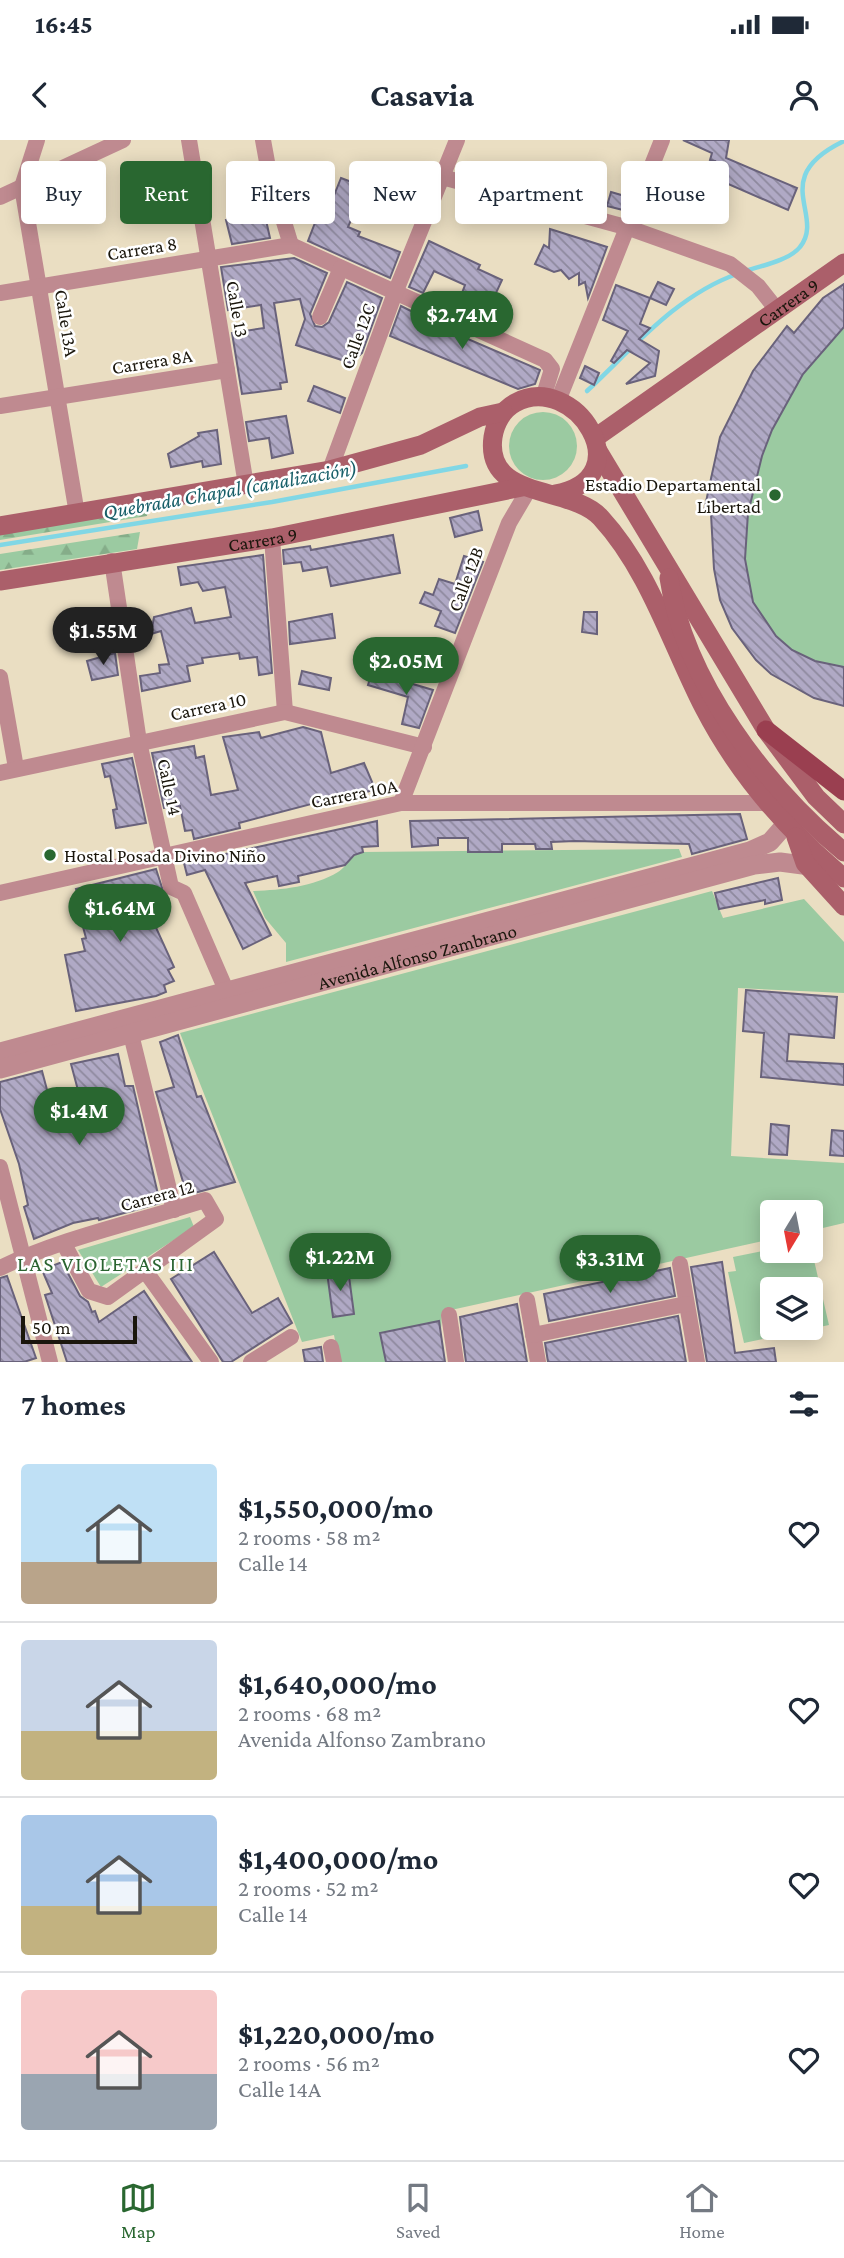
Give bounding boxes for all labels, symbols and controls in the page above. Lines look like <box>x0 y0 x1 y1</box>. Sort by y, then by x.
text: 16:45 <box>35 10 93 39</box>
icon: back <box>21 76 59 114</box>
icon: person <box>785 76 823 114</box>
text: Casavia <box>370 77 474 113</box>
chip: Buy <box>21 161 106 224</box>
chip: Rent <box>120 161 212 224</box>
chip: Filters <box>226 161 335 224</box>
chip: New <box>349 161 441 224</box>
chip: Apartment <box>455 161 607 224</box>
chip: House <box>621 161 729 224</box>
street label: Carrera 8 <box>106 233 178 264</box>
street label: Carrera 9 <box>754 274 823 331</box>
street label: Calle 13 <box>222 279 253 339</box>
street label: Calle 13A <box>51 288 82 358</box>
pin: $2.74M <box>405 292 519 351</box>
street label: Calle 12C <box>336 300 379 372</box>
text: $2.74M <box>426 301 498 327</box>
street label: Carrera 8A <box>110 345 194 378</box>
water label: Quebrada Chapal (canalización) <box>101 456 359 524</box>
place label: Estadio Departamental Libertad <box>585 474 761 517</box>
marker: Estadio Departamental Libertad <box>767 487 783 503</box>
street label: Carrera 9 <box>227 523 299 556</box>
street label: Calle 12B <box>444 544 487 614</box>
pin: $1.55M <box>46 608 160 667</box>
text: $1.55M <box>69 617 137 643</box>
pin: $2.05M <box>349 638 463 697</box>
text: $2.05M <box>369 647 443 673</box>
street label: Carrera 10 <box>168 688 248 725</box>
street label: Calle 14 <box>153 757 186 818</box>
street label: Carrera 10A <box>309 775 399 812</box>
place label: Hostal Posada Divino Niño <box>64 845 266 866</box>
marker: Hostal Posada Divino Niño <box>42 847 58 863</box>
pin: $1.64M <box>63 884 177 944</box>
text: $1.64M <box>84 894 156 920</box>
street label: Avenida Alfonso Zambrano <box>315 920 519 994</box>
pin: $1.4M <box>30 1088 128 1147</box>
text: $1.4M <box>50 1097 108 1123</box>
street label: Carrera 12 <box>118 1176 196 1215</box>
north arrow <box>760 1200 822 1264</box>
map controls <box>760 1200 823 1340</box>
pin: $1.22M <box>283 1234 397 1293</box>
pin: $3.31M <box>553 1236 667 1295</box>
text: $1.22M <box>305 1243 375 1269</box>
text: $3.31M <box>576 1245 644 1271</box>
district label: LAS VIOLETAS III <box>17 1252 195 1276</box>
button: layers <box>760 1277 823 1340</box>
scale bar <box>21 1313 136 1345</box>
text: 50 m <box>32 1317 71 1338</box>
icon: filters <box>785 1385 823 1423</box>
text: 7 homes <box>21 1388 126 1421</box>
text: $1,550,000/mo <box>238 1491 433 1524</box>
icon: home <box>77 1492 161 1576</box>
icon: heart <box>785 1515 823 1553</box>
text: 2 rooms · 58 m² <box>238 1524 380 1550</box>
text: Calle 14 <box>238 1550 308 1576</box>
text: $1,640,000/mo <box>238 1667 437 1700</box>
icon: home <box>77 1668 161 1752</box>
icon: heart <box>785 1691 823 1729</box>
text: 2 rooms · 68 m² <box>238 1700 381 1726</box>
text: Avenida Alfonso Zambrano <box>238 1726 486 1752</box>
text: $1,400,000/mo <box>238 1842 438 1875</box>
icon: home <box>77 1843 161 1927</box>
icon: heart <box>785 1866 823 1904</box>
text: 2 rooms · 52 m² <box>238 1875 378 1901</box>
text: Calle 14 <box>238 1901 308 1927</box>
text: $1,220,000/mo <box>238 2017 435 2050</box>
icon: home <box>77 2018 161 2102</box>
icon: heart <box>785 2041 823 2079</box>
text: 2 rooms · 56 m² <box>238 2050 380 2076</box>
text: Calle 14A <box>238 2076 321 2102</box>
tab: Map <box>119 2179 157 2242</box>
tab: Saved <box>396 2179 440 2242</box>
tab: Home <box>679 2179 725 2242</box>

